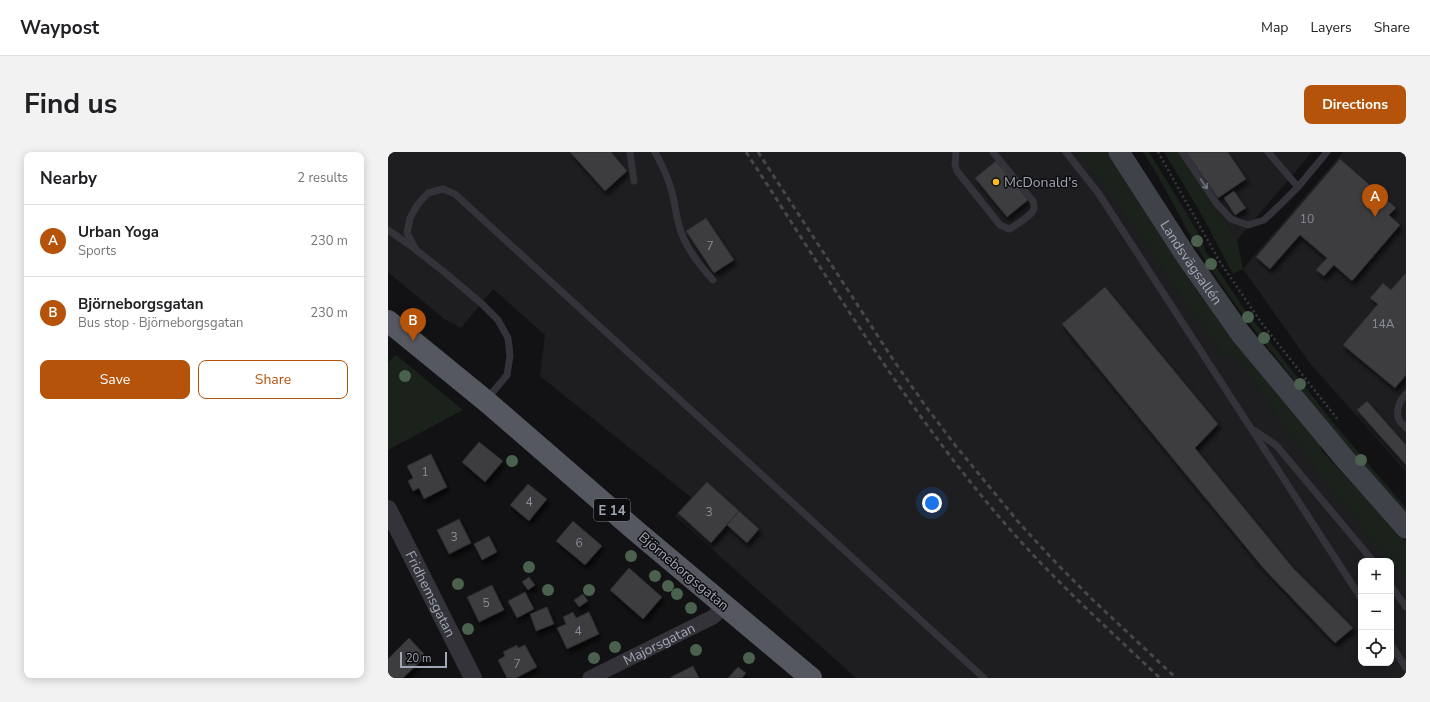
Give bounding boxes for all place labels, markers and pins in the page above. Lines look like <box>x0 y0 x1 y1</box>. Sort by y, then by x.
place label: McDonald's <box>1004 173 1078 192</box>
marker: McDonald's <box>991 177 1001 187</box>
pin: A <box>1362 184 1388 217</box>
pin: B <box>400 308 426 341</box>

